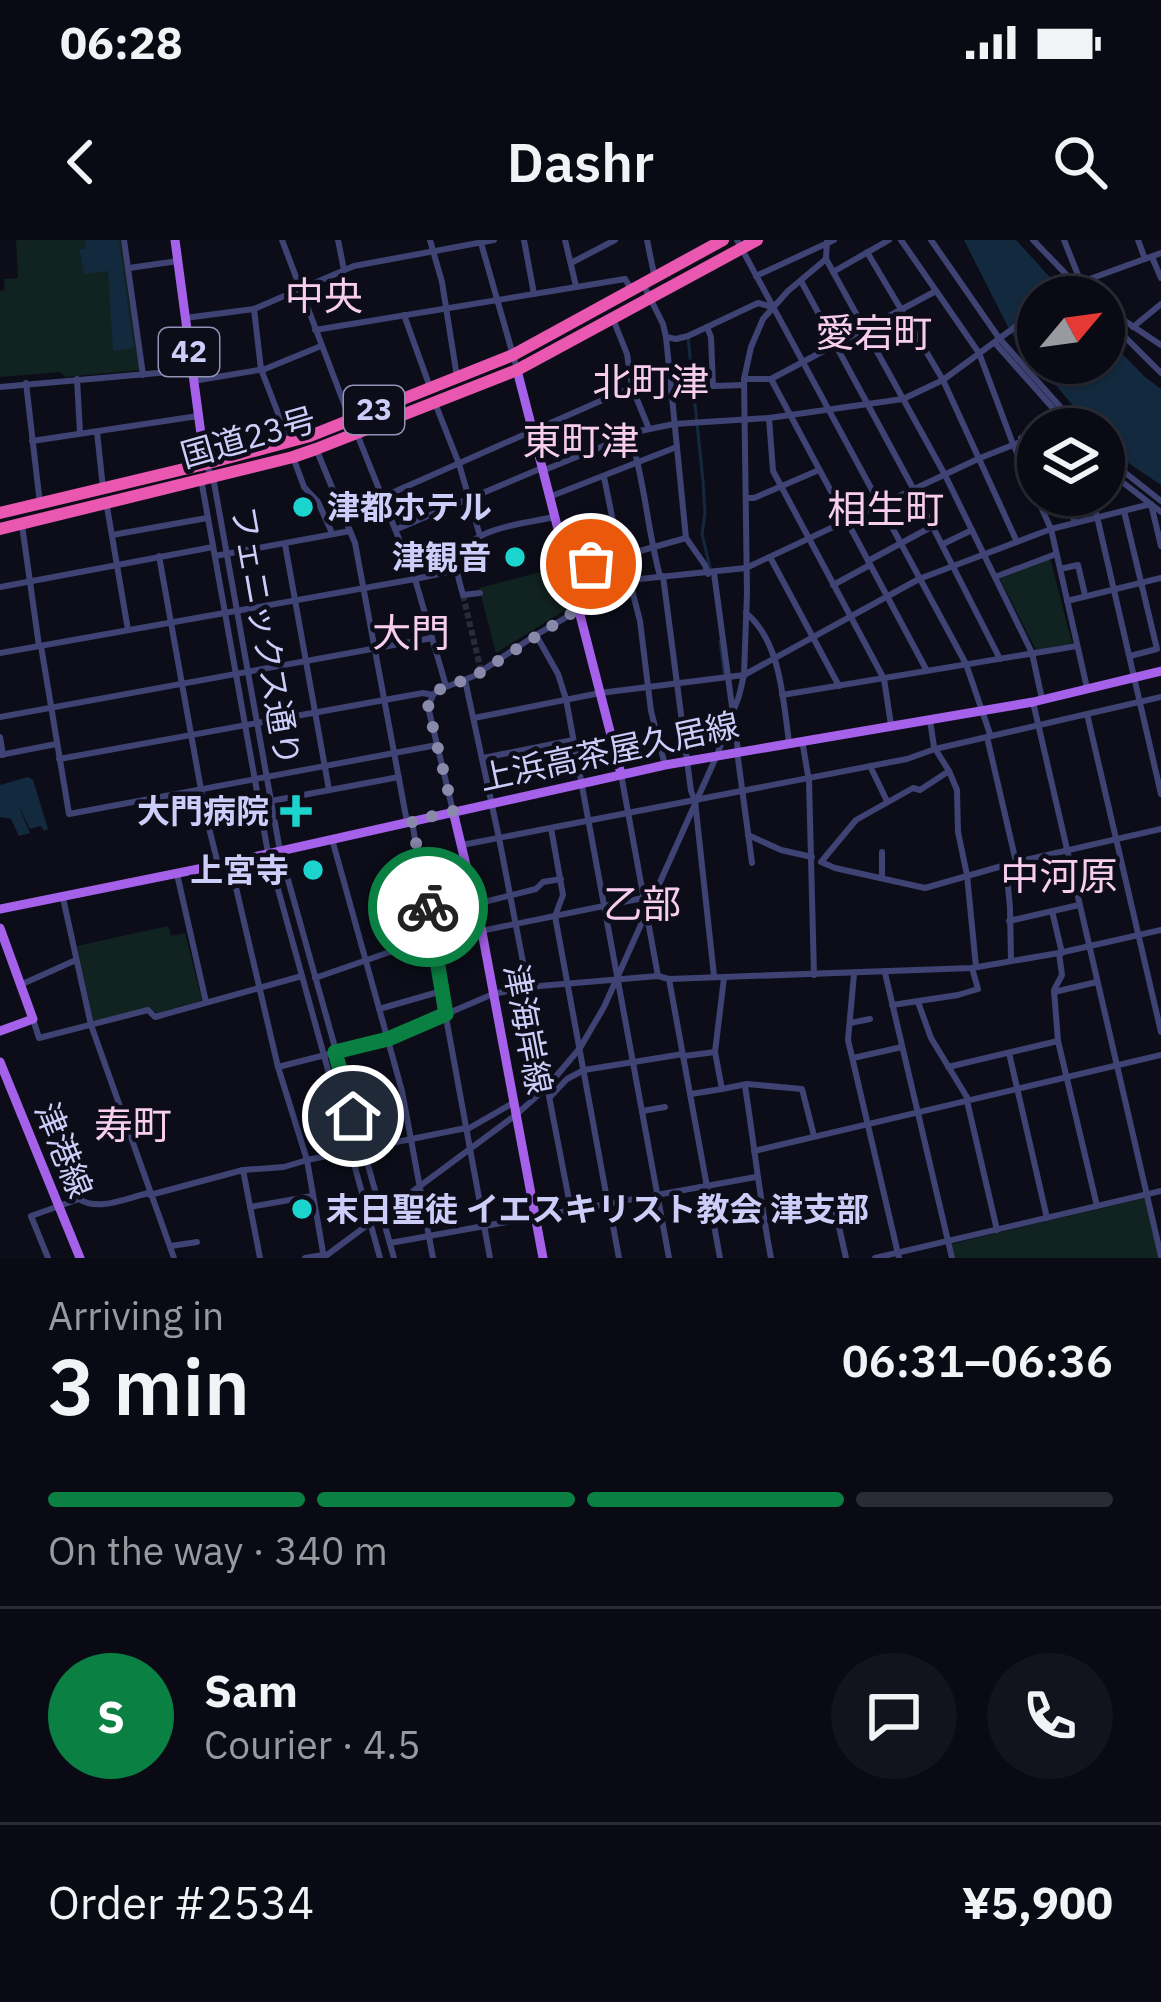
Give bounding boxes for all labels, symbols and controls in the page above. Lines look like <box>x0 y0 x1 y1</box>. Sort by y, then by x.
text: 06:28 <box>60 13 183 71</box>
text: Dashr <box>507 127 654 197</box>
icon: back <box>48 129 114 195</box>
icon: search <box>1047 129 1113 195</box>
district label: 中央 <box>285 270 363 321</box>
north arrow <box>1017 276 1125 384</box>
map controls <box>1017 276 1125 516</box>
district label: 愛宕町 <box>815 307 933 358</box>
road number: 42 <box>159 328 219 376</box>
district label: 北町津 <box>592 356 710 407</box>
road number: 23 <box>344 386 404 434</box>
street label: 国道23号 <box>175 397 320 476</box>
button: layers <box>1017 408 1125 516</box>
district label: 東町津 <box>522 415 640 466</box>
district label: 相生町 <box>827 483 945 534</box>
place label: 津都ホテル <box>327 485 492 528</box>
marker: 津都ホテル <box>290 494 316 520</box>
street label: フェニックス通り <box>222 503 311 769</box>
pin <box>540 513 642 615</box>
icon: bag <box>558 531 624 597</box>
place label: 津観音 <box>392 535 491 578</box>
marker: 津観音 <box>502 544 528 570</box>
district label: 大門 <box>372 607 450 658</box>
street label: 上浜高茶屋久居線 <box>475 702 742 799</box>
place label: 大門病院 <box>137 789 269 832</box>
marker: 大門病院 <box>280 795 312 827</box>
courier <box>368 847 488 967</box>
place label: 上宮寺 <box>190 848 289 891</box>
district label: 中河原 <box>1000 850 1118 901</box>
marker: 上宮寺 <box>300 857 326 883</box>
icon: bike <box>395 874 461 940</box>
district label: 乙部 <box>603 878 681 929</box>
street label: 津海岸線 <box>495 960 562 1098</box>
pin <box>302 1065 404 1167</box>
icon: home <box>320 1083 386 1149</box>
street label: 津港線 <box>26 1096 103 1204</box>
district label: 寿町 <box>94 1099 172 1150</box>
place label: 末日聖徒 イエスキリスト教会 津支部 <box>326 1187 869 1230</box>
marker: 末日聖徒 イエスキリスト教会 津支部 <box>289 1196 315 1222</box>
text: Arriving in <box>48 1290 224 1341</box>
text: 06:31–06:36 <box>842 1331 1113 1389</box>
text: 3 min <box>48 1335 250 1436</box>
text: On the way · 340 m <box>48 1525 388 1576</box>
button: chat <box>831 1653 957 1779</box>
button: phone <box>987 1653 1113 1779</box>
text: Sam <box>204 1661 298 1719</box>
text: S <box>97 1687 125 1745</box>
text: Courier · 4.5 <box>204 1719 421 1770</box>
text: Order #2534 <box>48 1873 314 1931</box>
text: ¥5,900 <box>962 1873 1113 1931</box>

